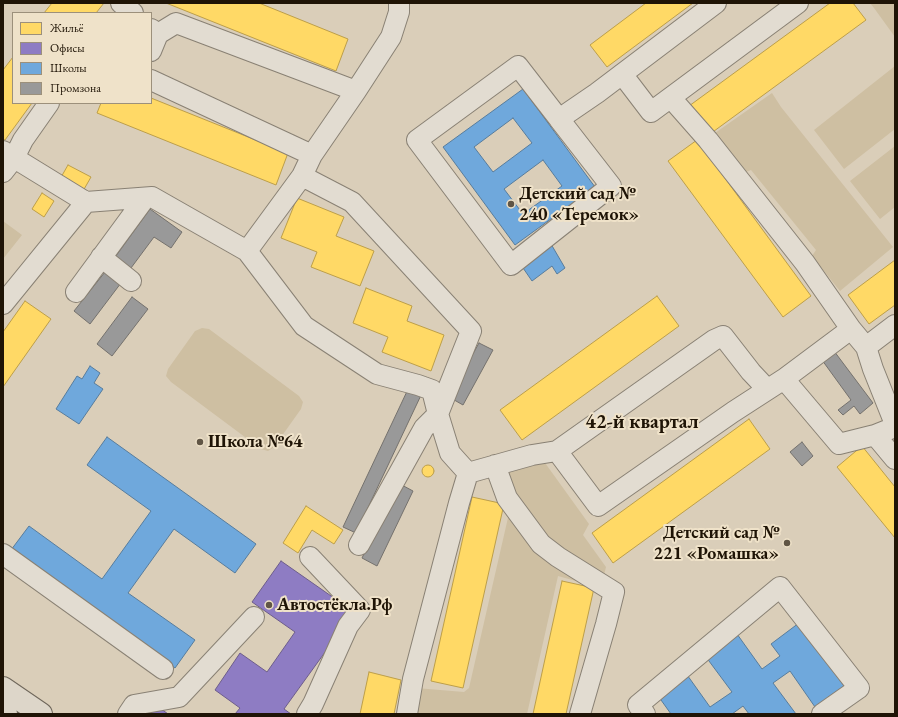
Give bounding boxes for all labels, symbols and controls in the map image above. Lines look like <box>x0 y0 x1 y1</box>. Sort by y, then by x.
legend <box>12 12 152 104</box>
text: Жильё <box>50 20 83 36</box>
text: Офисы <box>50 40 85 56</box>
text: Школы <box>50 60 87 76</box>
text: Промзона <box>50 80 101 96</box>
place label: Детский сад № 240 «Теремок» <box>519 183 639 226</box>
marker: Детский сад № 240 «Теремок» <box>506 199 516 209</box>
district label: 42-й квартал <box>585 411 699 435</box>
place label: Школа №64 <box>208 431 302 453</box>
marker: Школа №64 <box>195 437 205 447</box>
place label: Детский сад № 221 «Ромашка» <box>654 522 779 564</box>
marker: Детский сад № 221 «Ромашка» <box>782 538 792 548</box>
place label: Автостёкла.Рф <box>277 594 392 616</box>
marker: Автостёкла.Рф <box>264 600 274 610</box>

